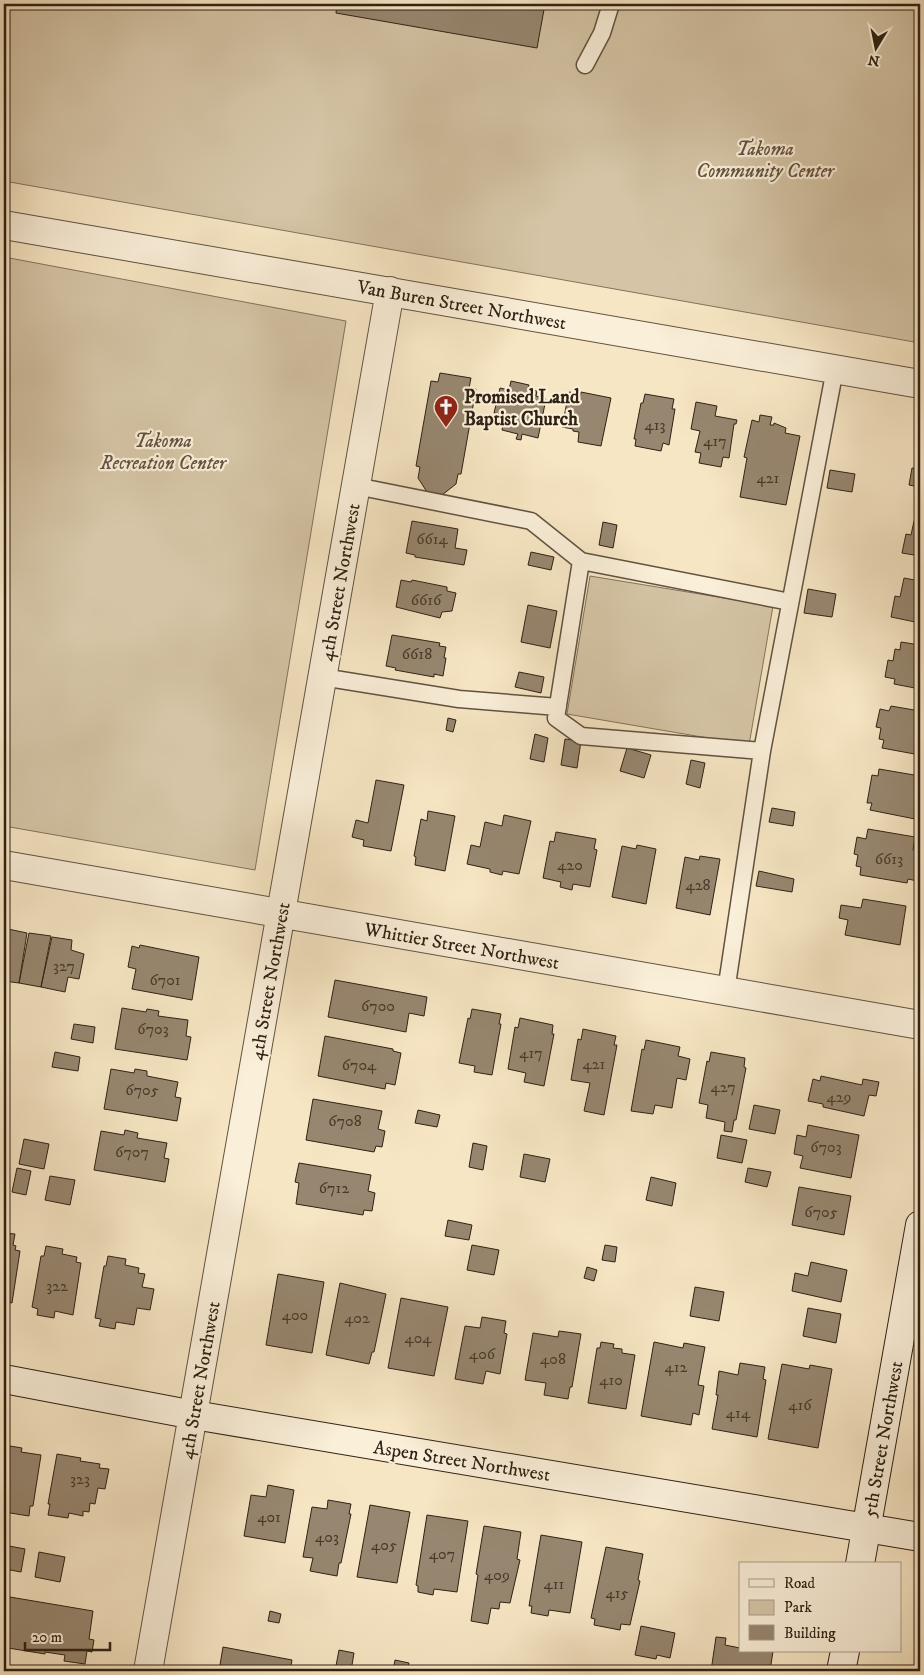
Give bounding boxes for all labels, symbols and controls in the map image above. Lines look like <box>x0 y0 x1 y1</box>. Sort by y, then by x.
north arrow <box>852 22 902 72</box>
text: N <box>866 50 881 70</box>
park label: Takoma Community Center <box>696 138 836 183</box>
street label: Van Buren Street Northwest <box>354 276 568 335</box>
place label: Promised Land Baptist Church <box>464 386 580 431</box>
church icon: Promised Land Baptist Church <box>433 394 459 428</box>
house number: 413 <box>644 415 666 435</box>
park label: Takoma Recreation Center <box>99 430 228 475</box>
house number: 417 <box>703 431 727 451</box>
house number: 421 <box>757 468 780 488</box>
street label: 4th Street Northwest <box>315 502 366 663</box>
house number: 6614 <box>416 529 449 549</box>
house number: 6616 <box>411 590 442 610</box>
house number: 6618 <box>402 644 432 664</box>
house number: 6613 <box>875 849 903 869</box>
house number: 420 <box>557 855 583 875</box>
house number: 428 <box>685 875 711 895</box>
street label: 4th Street Northwest <box>245 901 296 1062</box>
street label: Whittier Street Northwest <box>361 918 561 975</box>
house number: 327 <box>53 956 75 976</box>
house number: 6701 <box>149 970 181 990</box>
house number: 6700 <box>361 996 395 1016</box>
house number: 6703 <box>137 1019 169 1039</box>
house number: 417 <box>519 1043 543 1063</box>
house number: 421 <box>583 1054 606 1074</box>
house number: 6704 <box>342 1055 377 1075</box>
house number: 427 <box>710 1077 736 1097</box>
house number: 6705 <box>125 1080 159 1100</box>
house number: 429 <box>826 1087 852 1107</box>
house number: 6708 <box>328 1111 362 1131</box>
house number: 6703 <box>810 1137 842 1157</box>
house number: 6707 <box>115 1142 149 1162</box>
house number: 6712 <box>319 1178 349 1198</box>
house number: 6705 <box>804 1202 838 1222</box>
house number: 322 <box>46 1276 68 1296</box>
street label: 4th Street Northwest <box>175 1300 226 1461</box>
house number: 400 <box>282 1305 308 1325</box>
house number: 402 <box>344 1308 370 1328</box>
house number: 404 <box>405 1328 432 1348</box>
house number: 406 <box>469 1344 496 1364</box>
house number: 408 <box>540 1349 566 1369</box>
house number: 412 <box>665 1357 688 1377</box>
street label: 5th Street Northwest <box>858 1359 909 1519</box>
house number: 410 <box>599 1370 623 1390</box>
house number: 416 <box>788 1395 812 1415</box>
house number: 414 <box>726 1403 751 1423</box>
street label: Aspen Street Northwest <box>372 1436 552 1487</box>
house number: 323 <box>70 1469 90 1489</box>
house number: 401 <box>257 1507 281 1527</box>
house number: 403 <box>315 1527 339 1547</box>
house number: 405 <box>371 1535 397 1555</box>
house number: 407 <box>429 1544 455 1564</box>
legend <box>739 1562 902 1652</box>
house number: 409 <box>484 1565 510 1585</box>
house number: 411 <box>544 1574 565 1594</box>
text: Road <box>784 1574 816 1593</box>
house number: 415 <box>606 1583 629 1603</box>
text: Park <box>784 1598 813 1617</box>
scale bar <box>25 1620 110 1652</box>
text: Building <box>784 1624 836 1643</box>
text: 20 m <box>32 1628 62 1647</box>

